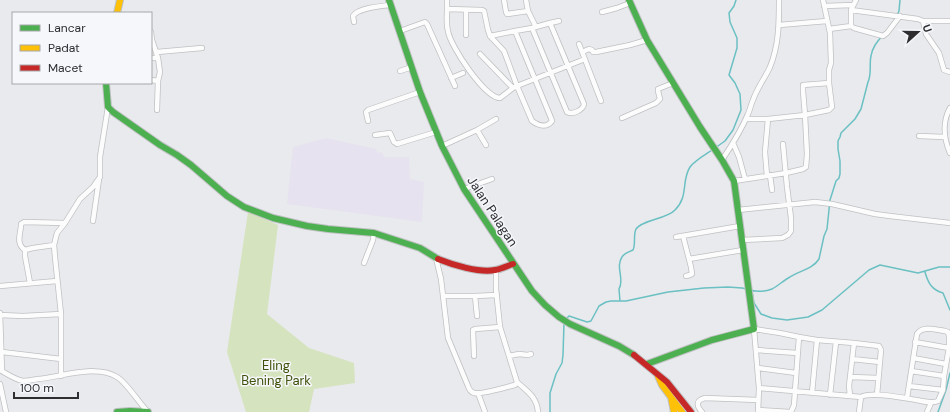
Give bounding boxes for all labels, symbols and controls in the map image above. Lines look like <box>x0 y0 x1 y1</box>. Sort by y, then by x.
legend <box>12 12 152 84</box>
north arrow <box>898 12 938 52</box>
text: Lancar <box>48 20 86 36</box>
text: U <box>919 22 935 34</box>
text: Padat <box>48 40 80 56</box>
text: Macet <box>48 60 83 76</box>
street label: Jalan Palagan <box>464 173 522 250</box>
park label: Eling Bening Park <box>241 357 311 389</box>
scale bar <box>14 374 78 400</box>
text: 100 m <box>20 380 54 396</box>

